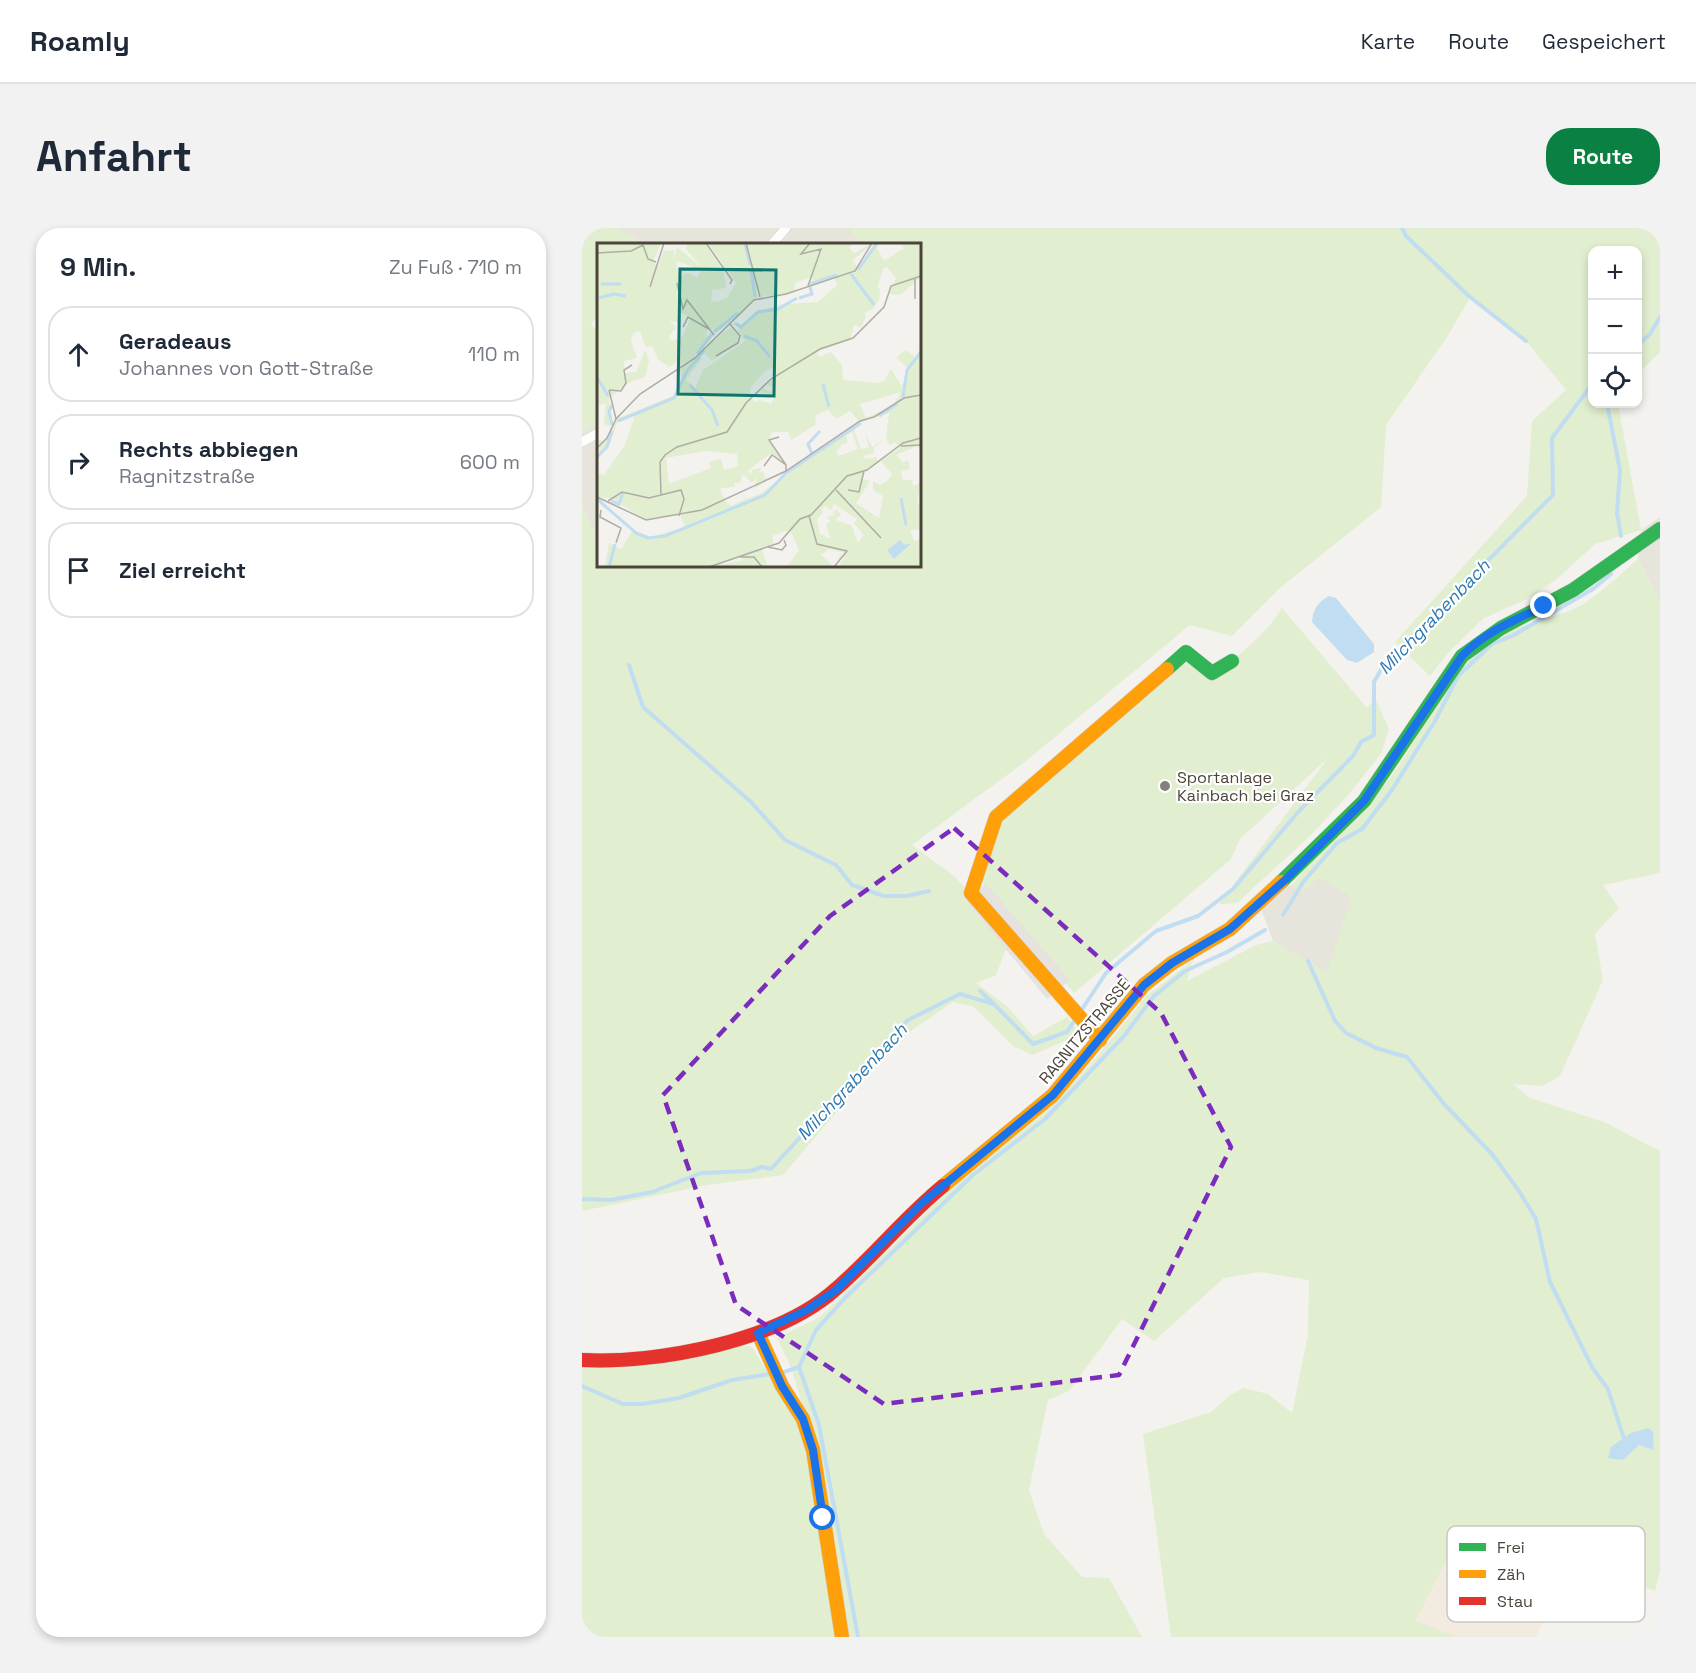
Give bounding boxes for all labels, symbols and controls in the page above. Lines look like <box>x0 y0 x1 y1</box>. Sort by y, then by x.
text: Roamly <box>30 23 130 59</box>
text: Karte <box>1361 28 1415 55</box>
text: Route <box>1448 28 1509 55</box>
text: Gespeichert <box>1542 28 1666 55</box>
button: Route <box>1546 128 1660 185</box>
text: Anfahrt <box>36 130 192 183</box>
inset map <box>597 243 921 567</box>
map controls <box>1588 246 1642 408</box>
button: + <box>1588 246 1642 300</box>
text: 9 Min. <box>60 250 136 284</box>
text: Zu Fuß · 710 m <box>389 254 522 280</box>
button: − <box>1588 300 1642 354</box>
text: Geradeaus <box>119 327 231 355</box>
icon: ahead <box>62 338 95 371</box>
text: 110 m <box>468 341 520 367</box>
button: locate <box>1588 354 1642 408</box>
text: Johannes von Gott-Straße <box>119 355 374 381</box>
text: Rechts abbiegen <box>119 435 299 463</box>
icon: right <box>62 446 95 479</box>
text: 600 m <box>460 449 520 475</box>
text: Ragnitzstraße <box>119 463 255 489</box>
icon: arrive <box>62 554 95 587</box>
water label: Milchgrabenbach <box>1373 554 1495 679</box>
text: Ziel erreicht <box>119 556 246 584</box>
route end <box>1530 592 1556 618</box>
place label: Sportanlage Kainbach bei Graz <box>1177 767 1314 806</box>
marker: Sportanlage Kainbach bei Graz <box>1158 779 1172 793</box>
street label: RAGNITZSTRASSE <box>1034 974 1135 1088</box>
water label: Milchgrabenbach <box>792 1018 912 1145</box>
route start <box>809 1504 835 1530</box>
legend <box>1447 1526 1645 1622</box>
text: Frei <box>1497 1537 1525 1558</box>
text: Zäh <box>1497 1564 1525 1585</box>
text: Stau <box>1497 1591 1533 1612</box>

